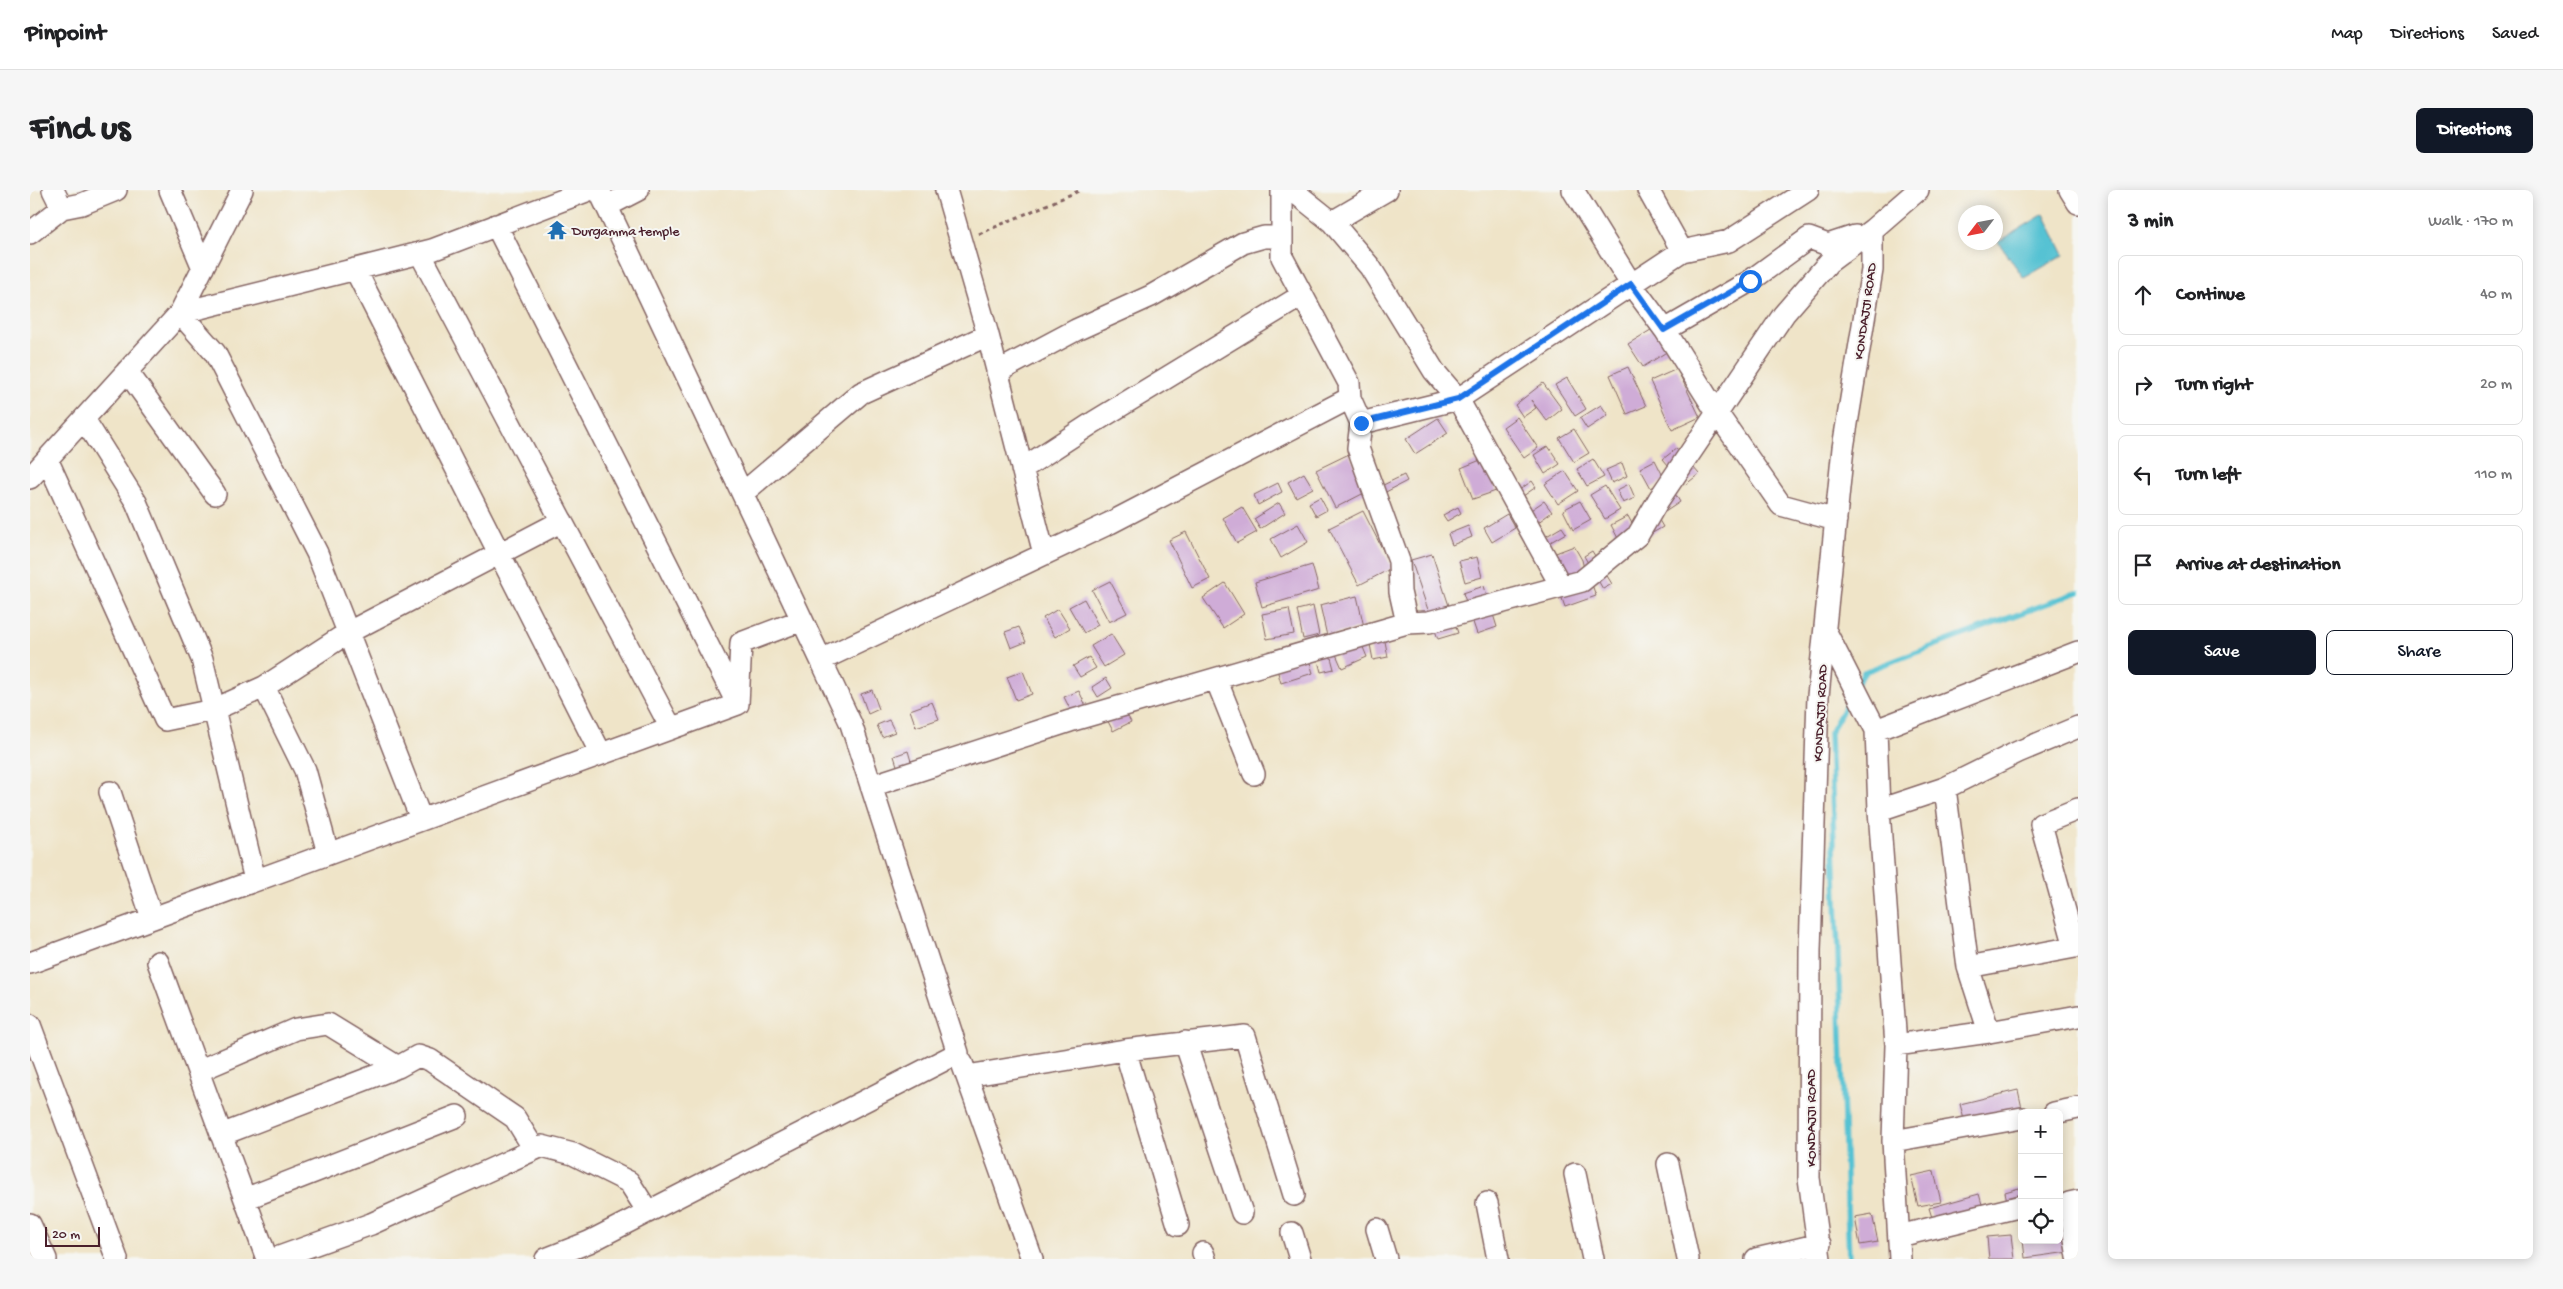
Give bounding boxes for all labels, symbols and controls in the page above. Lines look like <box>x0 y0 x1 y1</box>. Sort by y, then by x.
text: Pinpoint <box>25 20 106 49</box>
text: Map <box>2331 24 2363 45</box>
text: Directions <box>2391 24 2464 45</box>
text: Saved <box>2492 24 2538 45</box>
button: Directions <box>2416 108 2533 153</box>
text: Find us <box>30 110 130 151</box>
north arrow <box>1958 205 2003 250</box>
text: 3 min <box>2128 210 2173 235</box>
text: Walk · 170 m <box>2428 213 2513 232</box>
temple icon: Durgamma temple <box>546 219 568 241</box>
place label: Durgamma temple <box>571 224 680 241</box>
street label: KONDAJJI ROAD <box>1851 261 1882 361</box>
route start <box>1739 270 1762 293</box>
icon: ahead <box>2129 281 2157 309</box>
text: Continue <box>2176 284 2245 307</box>
text: 40 m <box>2480 286 2512 305</box>
icon: right <box>2129 371 2157 399</box>
text: Turn right <box>2176 374 2252 397</box>
text: 20 m <box>2480 376 2512 395</box>
route end <box>1350 412 1373 435</box>
icon: left <box>2129 461 2157 489</box>
text: Turn left <box>2176 464 2240 487</box>
text: 110 m <box>2475 466 2512 485</box>
icon: arrive <box>2129 551 2157 579</box>
text: Arrive at destination <box>2176 554 2340 577</box>
button: Save <box>2128 630 2316 675</box>
button: Share <box>2326 630 2513 675</box>
street label: KONDAJJI ROAD <box>1810 663 1833 762</box>
street label: KONDAJJI ROAD <box>1804 1068 1821 1167</box>
map controls <box>2018 1109 2063 1244</box>
button: + <box>2018 1109 2063 1154</box>
button: − <box>2018 1154 2063 1199</box>
button: locate <box>2018 1199 2063 1244</box>
scale bar <box>45 1224 100 1247</box>
text: 20 m <box>52 1227 80 1244</box>

